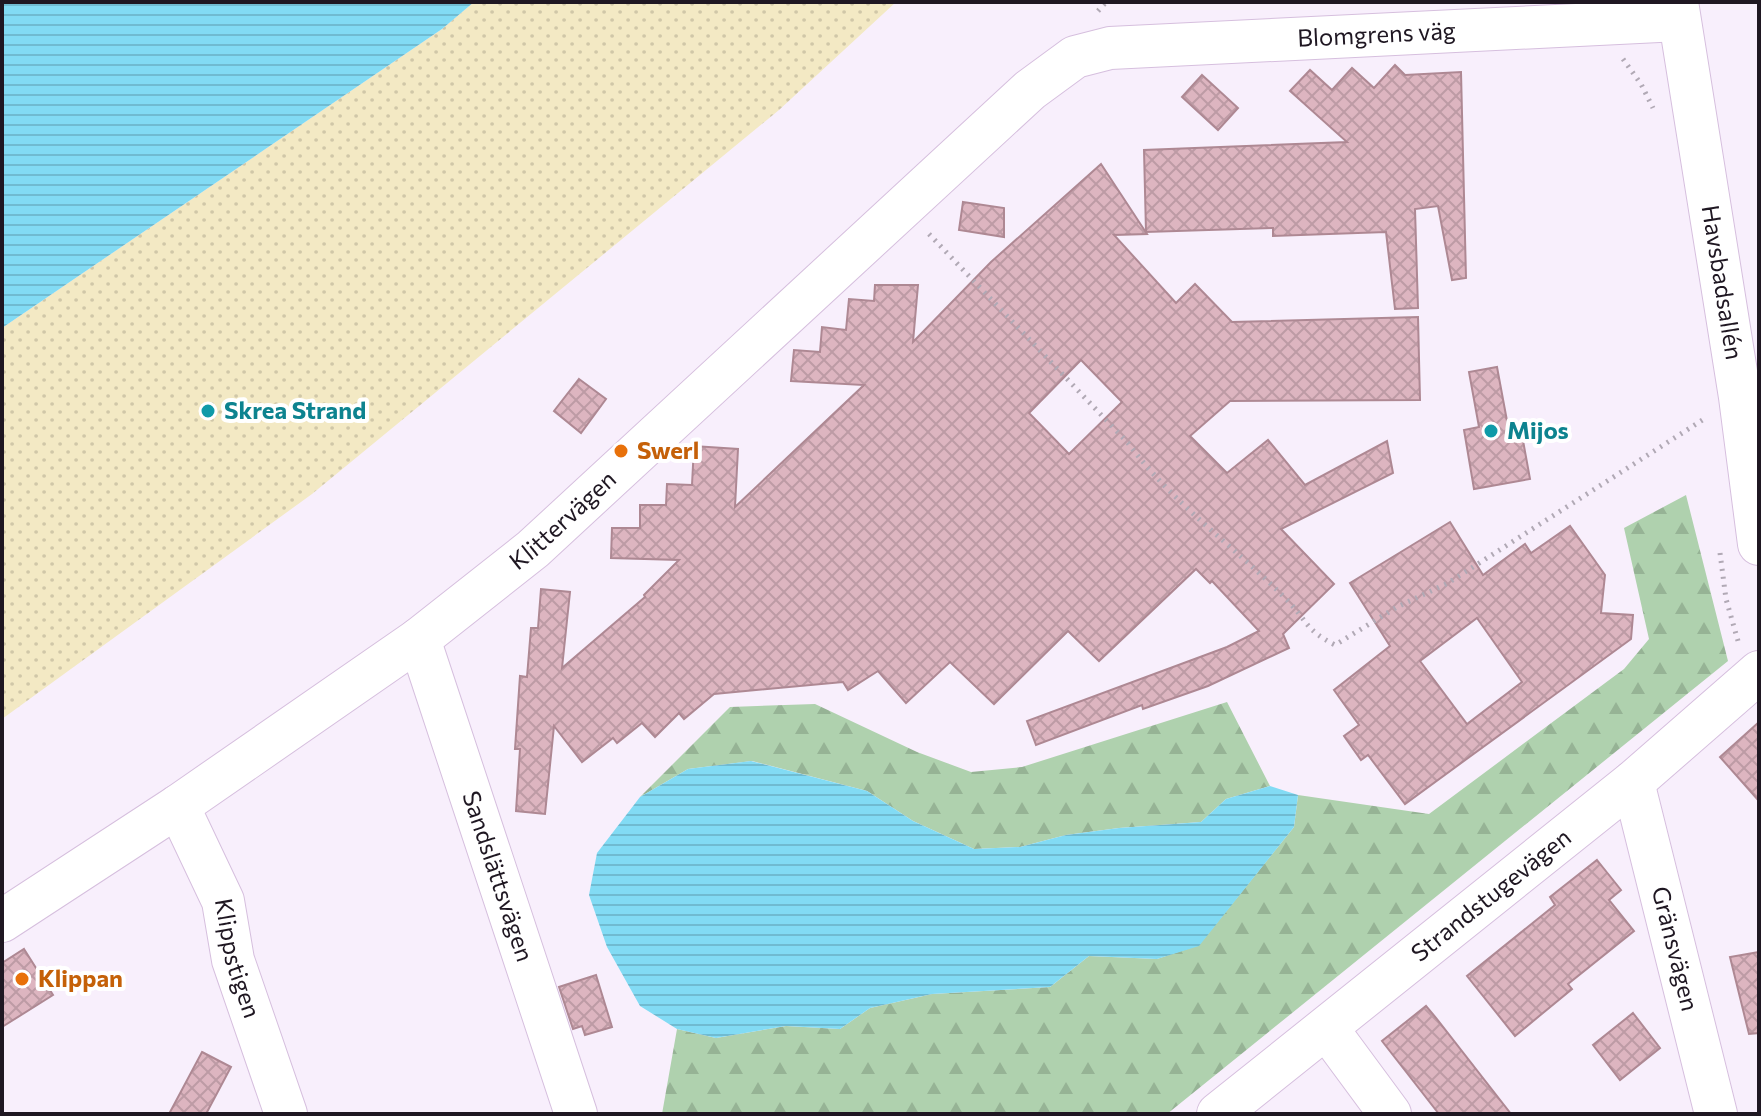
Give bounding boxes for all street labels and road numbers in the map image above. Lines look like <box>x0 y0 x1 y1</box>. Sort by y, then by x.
street label: Blomgrens väg <box>1297 15 1456 52</box>
street label: Havsbadsallén <box>1697 203 1750 362</box>
street label: Klittervägen <box>503 464 621 575</box>
street label: Sandslättsvägen <box>457 787 541 965</box>
street label: Strandstugevägen <box>1405 822 1576 967</box>
street label: Gränsvägen <box>1647 883 1706 1014</box>
street label: Klippstigen <box>210 896 268 1021</box>

